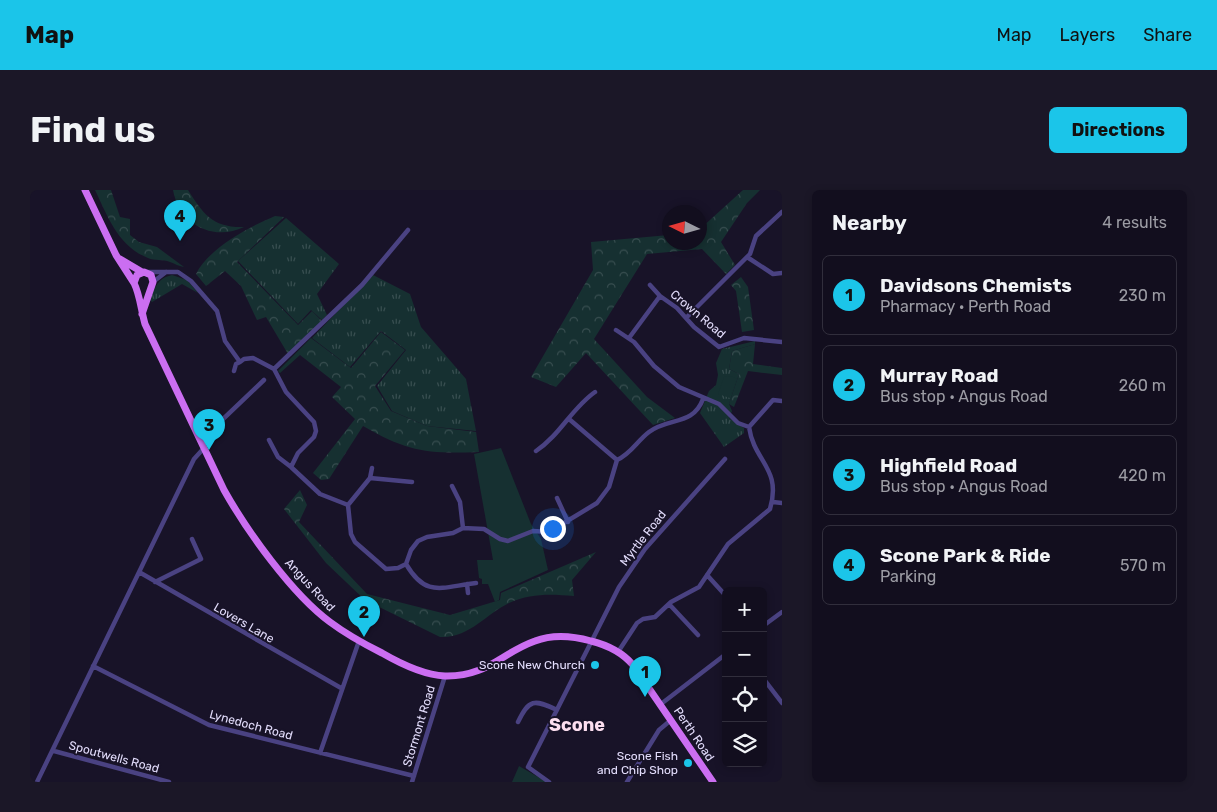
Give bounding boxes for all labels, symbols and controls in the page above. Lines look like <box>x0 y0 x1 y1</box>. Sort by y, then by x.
text: Map <box>25 21 74 49</box>
text: Map <box>997 24 1032 46</box>
text: Layers <box>1060 24 1115 46</box>
text: Share <box>1143 24 1192 46</box>
button: Directions <box>1049 107 1187 153</box>
text: Find us <box>30 109 155 151</box>
pin: 4 <box>164 200 196 241</box>
north arrow <box>662 205 707 250</box>
text: Nearby <box>832 210 907 235</box>
text: 4 results <box>1102 213 1167 232</box>
text: Davidsons Chemists <box>880 274 1072 297</box>
text: 1 <box>845 286 853 305</box>
text: 230 m <box>1119 286 1166 305</box>
street label: Crown Road <box>668 287 728 341</box>
text: Pharmacy · Perth Road <box>880 297 1051 316</box>
text: Murray Road <box>880 364 999 387</box>
text: 2 <box>844 376 854 395</box>
text: 260 m <box>1119 376 1166 395</box>
text: Bus stop · Angus Road <box>880 387 1048 406</box>
pin: 3 <box>193 409 225 450</box>
text: Highfield Road <box>880 454 1017 477</box>
text: 3 <box>844 466 854 485</box>
text: 420 m <box>1118 466 1166 485</box>
text: Bus stop · Angus Road <box>880 477 1048 496</box>
street label: Myrtle Road <box>617 508 669 568</box>
your location <box>540 516 566 542</box>
text: Scone Park & Ride <box>880 544 1051 567</box>
street label: Angus Road <box>282 556 338 614</box>
text: 4 <box>844 556 854 575</box>
text: 570 m <box>1120 556 1166 575</box>
text: Parking <box>880 567 936 586</box>
map controls <box>722 587 767 767</box>
button: + <box>722 587 767 632</box>
pin: 2 <box>348 596 380 637</box>
street label: Lovers Lane <box>211 600 277 646</box>
button: − <box>722 632 767 677</box>
pin: 1 <box>629 656 661 697</box>
place label: Scone New Church <box>479 658 585 672</box>
marker: Scone New Church <box>589 659 601 671</box>
button: locate <box>722 677 767 722</box>
street label: Stormont Road <box>400 684 438 768</box>
street label: Perth Road <box>671 704 717 764</box>
street label: Lynedoch Road <box>208 707 294 743</box>
district label: Scone <box>549 714 605 736</box>
button: layers <box>722 722 767 767</box>
street label: Spoutwells Road <box>67 738 161 776</box>
place label: Scone Fish and Chip Shop <box>597 749 678 777</box>
marker: Scone Fish and Chip Shop <box>682 757 694 769</box>

